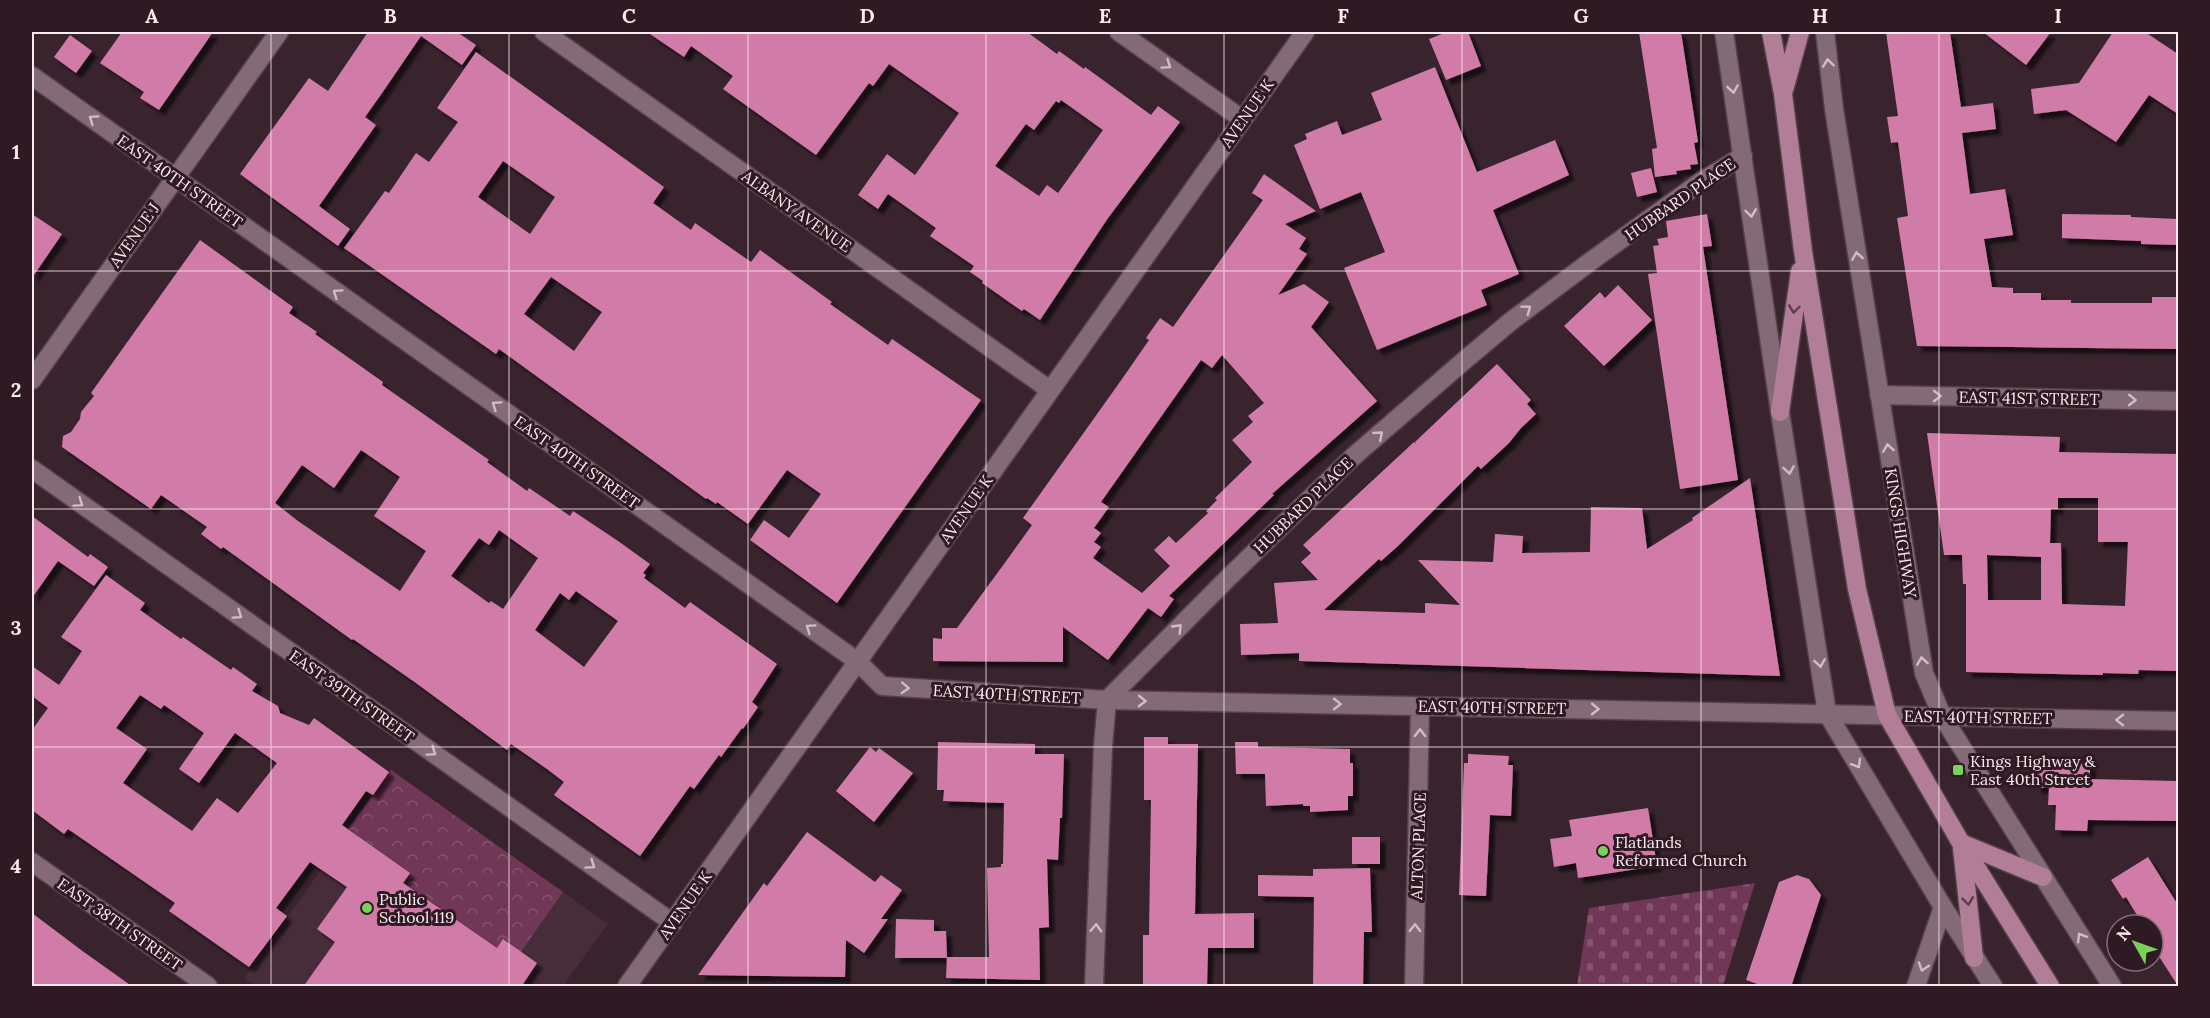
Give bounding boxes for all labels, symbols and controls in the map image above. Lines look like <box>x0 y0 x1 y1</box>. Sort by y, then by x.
text: A <box>145 3 159 28</box>
text: B <box>383 3 397 28</box>
text: C <box>622 3 636 28</box>
text: D <box>859 3 875 28</box>
text: E <box>1099 3 1111 28</box>
text: F <box>1337 3 1349 28</box>
text: G <box>1573 3 1589 28</box>
text: H <box>1812 3 1828 28</box>
text: I <box>2054 3 2062 28</box>
one-way arrow <box>1160 58 1171 69</box>
one-way arrow <box>1823 58 1835 67</box>
street label: AVENUE K <box>1216 75 1278 152</box>
one-way arrow <box>1726 85 1738 94</box>
one-way arrow <box>88 115 99 126</box>
street label: EAST 40TH STREET <box>113 130 247 232</box>
text: 1 <box>12 139 20 164</box>
street label: HUBBARD PLACE <box>1621 153 1739 245</box>
street label: ALBANY AVENUE <box>738 165 856 256</box>
street label: AVENUE J <box>104 199 163 272</box>
one-way arrow <box>1745 209 1757 218</box>
one-way arrow <box>1851 251 1864 261</box>
one-way arrow <box>333 289 344 300</box>
one-way arrow <box>1521 305 1532 316</box>
one-way arrow <box>1789 305 1801 314</box>
text: 2 <box>11 377 21 402</box>
street label: EAST 41ST STREET <box>1958 387 2100 409</box>
one-way arrow <box>1933 390 1942 402</box>
one-way arrow <box>2128 394 2137 406</box>
one-way arrow <box>492 402 503 413</box>
street label: EAST 40TH STREET <box>510 411 644 513</box>
one-way arrow <box>1372 431 1383 442</box>
one-way arrow <box>1882 444 1894 453</box>
street label: HUBBARD PLACE <box>1249 453 1357 557</box>
one-way arrow <box>1782 465 1795 475</box>
street label: KINGS HIGHWAY <box>1881 467 1921 600</box>
street label: AVENUE K <box>935 471 997 548</box>
one-way arrow <box>73 495 84 506</box>
one-way arrow <box>232 608 243 619</box>
text: 3 <box>10 615 22 640</box>
one-way arrow <box>805 624 816 635</box>
one-way arrow <box>1170 625 1181 636</box>
street label: EAST 39TH STREET <box>286 645 418 747</box>
one-way arrow <box>1916 657 1929 667</box>
one-way arrow <box>1813 658 1825 667</box>
street label: EAST 40TH STREET <box>932 680 1082 708</box>
one-way arrow <box>901 681 910 694</box>
one-way arrow <box>1138 694 1147 707</box>
street label: EAST 40TH STREET <box>1418 696 1566 718</box>
one-way arrow <box>1333 698 1342 710</box>
one-way arrow <box>1591 703 1600 715</box>
street label: EAST 40TH STREET <box>1904 706 2052 728</box>
one-way arrow <box>2116 714 2125 726</box>
one-way arrow <box>1414 729 1426 738</box>
one-way arrow <box>425 745 436 756</box>
place label: Kings Highway & East 40th Street <box>1970 751 2097 789</box>
one-way arrow <box>1850 758 1862 768</box>
marker: Kings Highway & East 40th Street <box>1951 763 1965 777</box>
street label: ALTON PLACE <box>1406 792 1430 901</box>
place label: Flatlands Reformed Church <box>1615 832 1748 870</box>
marker: Flatlands Reformed Church <box>1596 844 1610 858</box>
text: 4 <box>11 853 22 878</box>
one-way arrow <box>584 858 595 869</box>
street label: AVENUE K <box>654 867 716 944</box>
street label: EAST 38TH STREET <box>54 873 186 975</box>
place label: Public School 119 <box>379 889 454 927</box>
one-way arrow <box>1961 896 1974 905</box>
marker: Public School 119 <box>360 901 374 915</box>
north arrow <box>2105 913 2165 973</box>
text: N <box>2112 922 2135 945</box>
one-way arrow <box>1090 924 1103 933</box>
one-way arrow <box>1409 924 1422 933</box>
one-way arrow <box>2076 933 2088 943</box>
one-way arrow <box>1918 961 1930 972</box>

